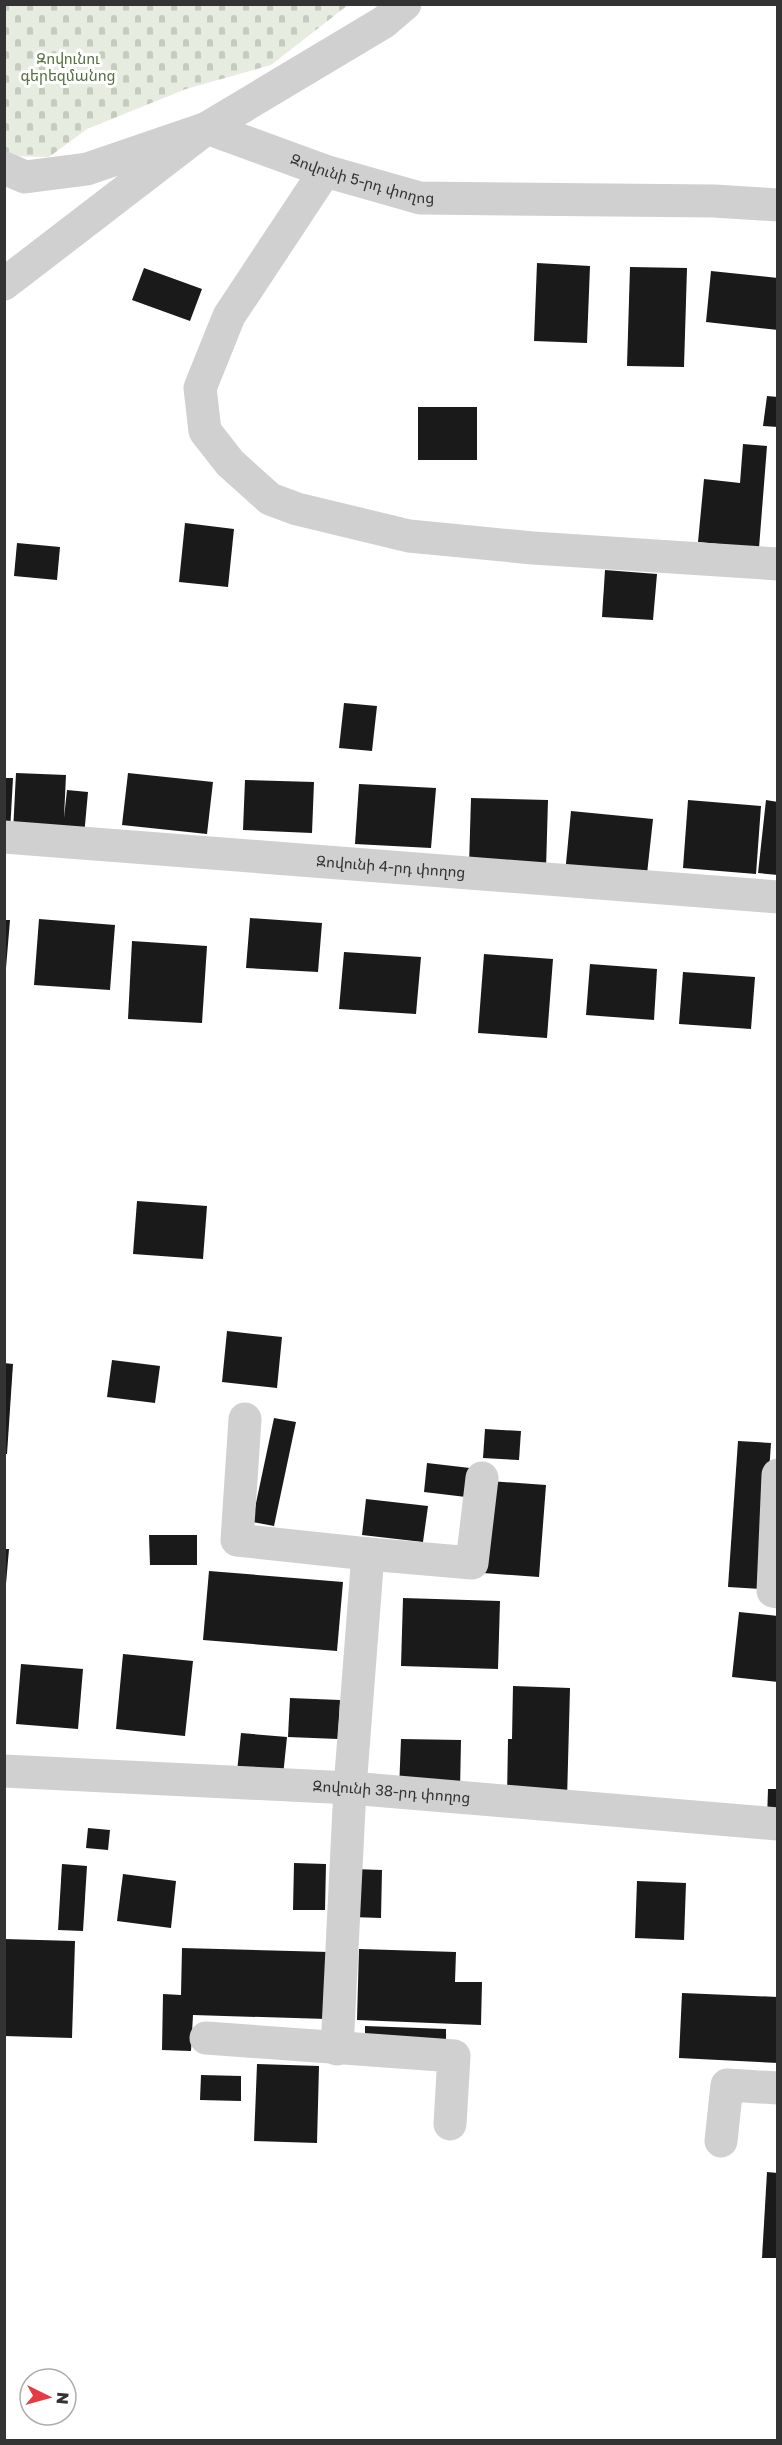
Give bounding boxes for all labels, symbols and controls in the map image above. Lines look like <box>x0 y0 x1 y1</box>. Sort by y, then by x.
park label: Զովունու գերեզմանոց <box>20 49 116 85</box>
street label: Զովունի 5-րդ փողոց <box>288 149 434 207</box>
street label: Զովունի 4-րդ փողոց <box>316 851 466 882</box>
street label: Զովունի 38-րդ փողոց <box>312 1776 471 1807</box>
north arrow <box>18 2367 78 2427</box>
text: N <box>52 2391 73 2405</box>

